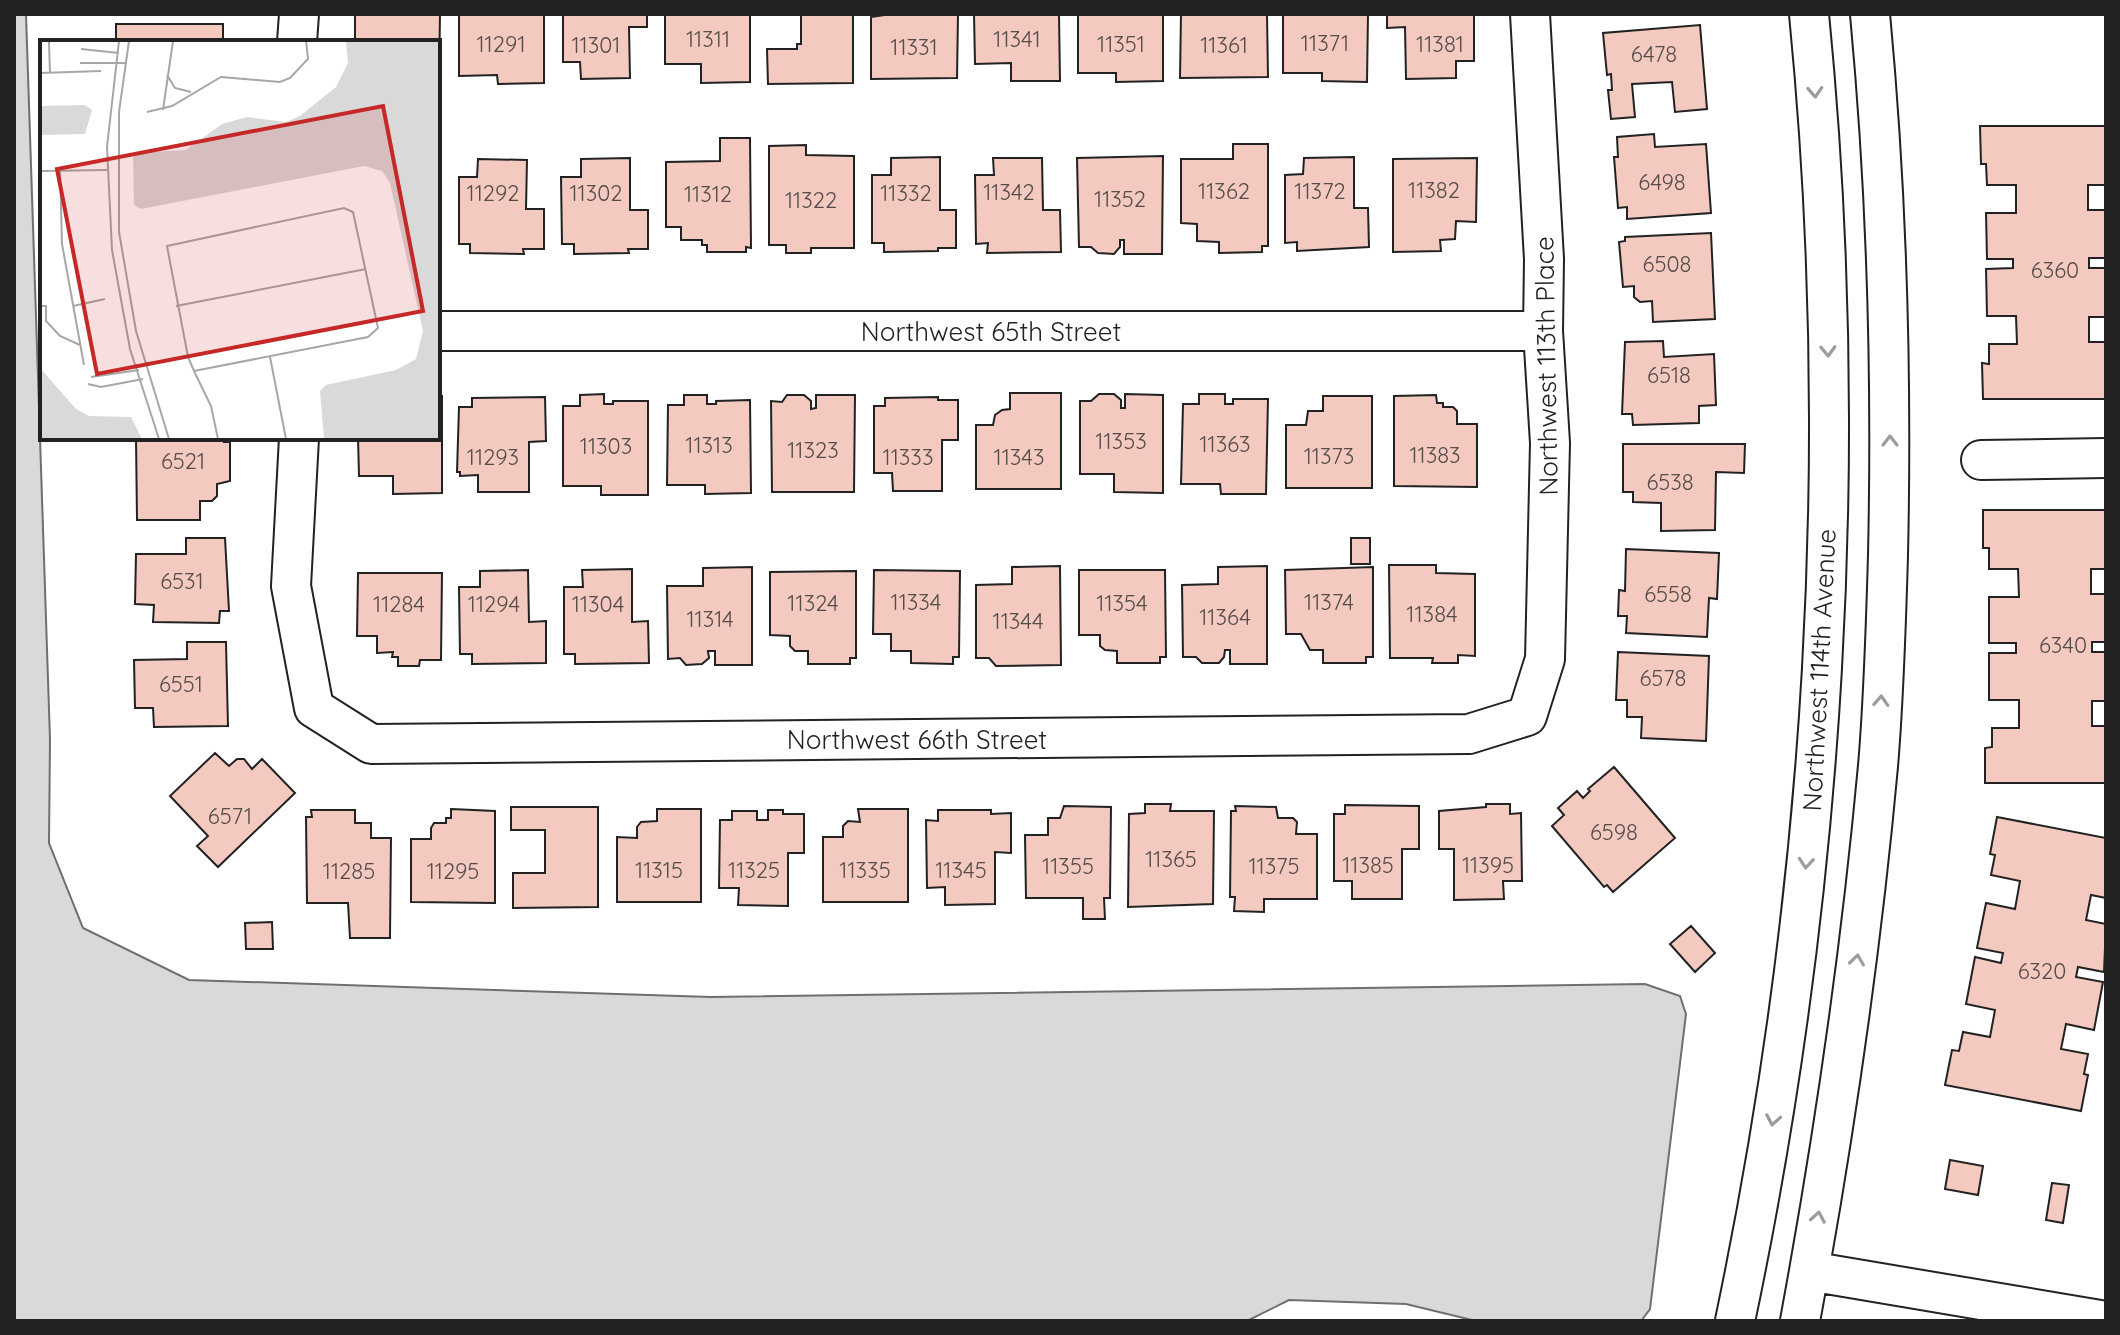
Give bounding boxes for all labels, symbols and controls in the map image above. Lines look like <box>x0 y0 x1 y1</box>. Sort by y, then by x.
house number: 11311 <box>686 25 730 53</box>
house number: 11341 <box>993 25 1041 53</box>
house number: 11371 <box>1301 29 1349 57</box>
house number: 11291 <box>476 30 526 58</box>
house number: 11351 <box>1097 30 1145 58</box>
house number: 11381 <box>1416 30 1464 58</box>
house number: 11301 <box>571 31 621 59</box>
house number: 11361 <box>1200 31 1248 59</box>
house number: 11331 <box>890 33 938 61</box>
inset map <box>40 40 440 440</box>
house number: 6478 <box>1631 40 1677 68</box>
one-way arrow <box>1806 86 1823 99</box>
house number: 6498 <box>1638 168 1686 196</box>
house number: 11382 <box>1408 176 1460 204</box>
house number: 11362 <box>1198 177 1250 205</box>
house number: 11372 <box>1294 177 1346 205</box>
house number: 11342 <box>983 178 1035 206</box>
house number: 11292 <box>467 179 519 207</box>
house number: 11302 <box>569 179 623 207</box>
house number: 11332 <box>880 179 932 207</box>
house number: 11312 <box>684 180 732 208</box>
house number: 11352 <box>1094 185 1146 213</box>
house number: 11322 <box>785 186 837 214</box>
street label: Northwest 113th Place <box>1527 236 1565 496</box>
house number: 6508 <box>1643 250 1691 278</box>
house number: 6360 <box>2031 256 2079 284</box>
street label: Northwest 65th Street <box>861 315 1121 348</box>
one-way arrow <box>1819 345 1836 358</box>
house number: 6518 <box>1647 361 1691 389</box>
house number: 11353 <box>1095 427 1147 455</box>
house number: 11363 <box>1199 430 1251 458</box>
house number: 11313 <box>685 431 733 459</box>
house number: 11303 <box>580 432 632 460</box>
one-way arrow <box>1881 434 1898 447</box>
house number: 11323 <box>787 436 839 464</box>
house number: 11383 <box>1409 441 1461 469</box>
house number: 11373 <box>1304 442 1354 470</box>
house number: 11293 <box>467 443 519 471</box>
house number: 11333 <box>883 443 933 471</box>
house number: 11343 <box>994 443 1044 471</box>
house number: 6521 <box>161 447 205 475</box>
house number: 6538 <box>1646 468 1694 496</box>
street label: Northwest 114th Avenue <box>1795 528 1843 812</box>
house number: 6531 <box>160 567 204 595</box>
house number: 6558 <box>1644 580 1692 608</box>
house number: 11334 <box>891 588 941 616</box>
house number: 11374 <box>1304 588 1354 616</box>
house number: 11324 <box>787 589 839 617</box>
house number: 11354 <box>1096 589 1148 617</box>
house number: 11284 <box>373 590 425 618</box>
house number: 11294 <box>468 590 520 618</box>
house number: 11304 <box>572 590 624 618</box>
house number: 11384 <box>1406 600 1458 628</box>
house number: 11364 <box>1199 603 1251 631</box>
house number: 11314 <box>686 605 734 633</box>
house number: 11344 <box>993 607 1044 635</box>
house number: 6340 <box>2039 631 2087 659</box>
house number: 6578 <box>1640 664 1687 692</box>
house number: 6551 <box>159 670 203 698</box>
one-way arrow <box>1873 694 1890 707</box>
street label: Northwest 66th Street <box>787 723 1047 756</box>
house number: 6571 <box>208 802 252 830</box>
house number: 6598 <box>1590 818 1638 846</box>
house number: 11365 <box>1145 845 1197 873</box>
house number: 11385 <box>1342 851 1394 879</box>
house number: 11395 <box>1462 851 1514 879</box>
house number: 11355 <box>1042 852 1094 880</box>
house number: 11375 <box>1248 852 1300 880</box>
house number: 11315 <box>635 856 683 884</box>
house number: 11325 <box>728 856 780 884</box>
house number: 11335 <box>839 856 891 884</box>
house number: 11345 <box>935 856 987 884</box>
house number: 11285 <box>323 857 375 885</box>
house number: 11295 <box>427 857 479 885</box>
one-way arrow <box>1798 857 1815 870</box>
one-way arrow <box>1848 953 1865 967</box>
house number: 6320 <box>2018 957 2066 985</box>
one-way arrow <box>1765 1114 1782 1127</box>
one-way arrow <box>1809 1210 1826 1223</box>

